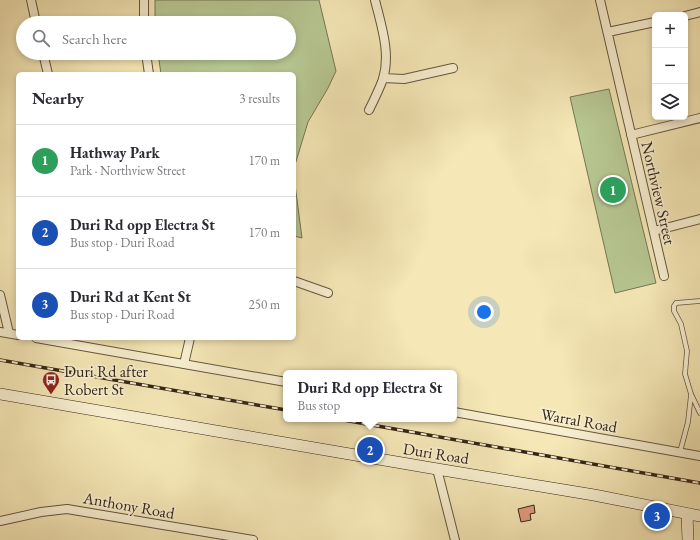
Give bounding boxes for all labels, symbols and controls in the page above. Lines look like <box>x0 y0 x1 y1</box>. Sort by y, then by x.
map controls <box>652 12 688 120</box>
button: + <box>652 12 688 48</box>
search box <box>16 16 296 60</box>
icon: search <box>30 27 52 49</box>
text: Search here <box>62 29 127 48</box>
button: − <box>652 48 688 84</box>
button: layers <box>652 84 688 120</box>
text: Nearby <box>32 87 84 109</box>
text: 3 results <box>239 90 280 107</box>
street label: Northview Street <box>636 139 681 247</box>
text: Hathway Park <box>70 143 160 162</box>
text: 1 <box>42 152 48 169</box>
text: 170 m <box>249 152 280 169</box>
text: Park · Northview Street <box>70 162 186 179</box>
pin: 1 <box>600 175 626 205</box>
text: Duri Rd opp Electra St <box>70 215 215 234</box>
text: 2 <box>42 224 48 241</box>
text: 170 m <box>249 224 280 241</box>
text: Bus stop · Duri Road <box>70 234 175 251</box>
text: Duri Rd at Kent St <box>70 287 191 306</box>
text: 3 <box>42 296 48 313</box>
text: 250 m <box>249 296 280 313</box>
your location <box>474 302 494 322</box>
text: Bus stop · Duri Road <box>70 306 175 323</box>
place label: Duri Rd after Robert St <box>64 361 148 400</box>
bus stop icon: Duri Rd after Robert St <box>41 370 61 395</box>
popup <box>283 370 457 422</box>
text: Duri Rd opp Electra St <box>298 378 442 397</box>
text: Bus stop <box>298 397 340 414</box>
street label: Warral Road <box>539 403 620 438</box>
pin: 2 <box>357 435 383 465</box>
street label: Duri Road <box>401 438 471 469</box>
street label: Anthony Road <box>81 487 177 524</box>
pin: 3 <box>644 501 670 531</box>

